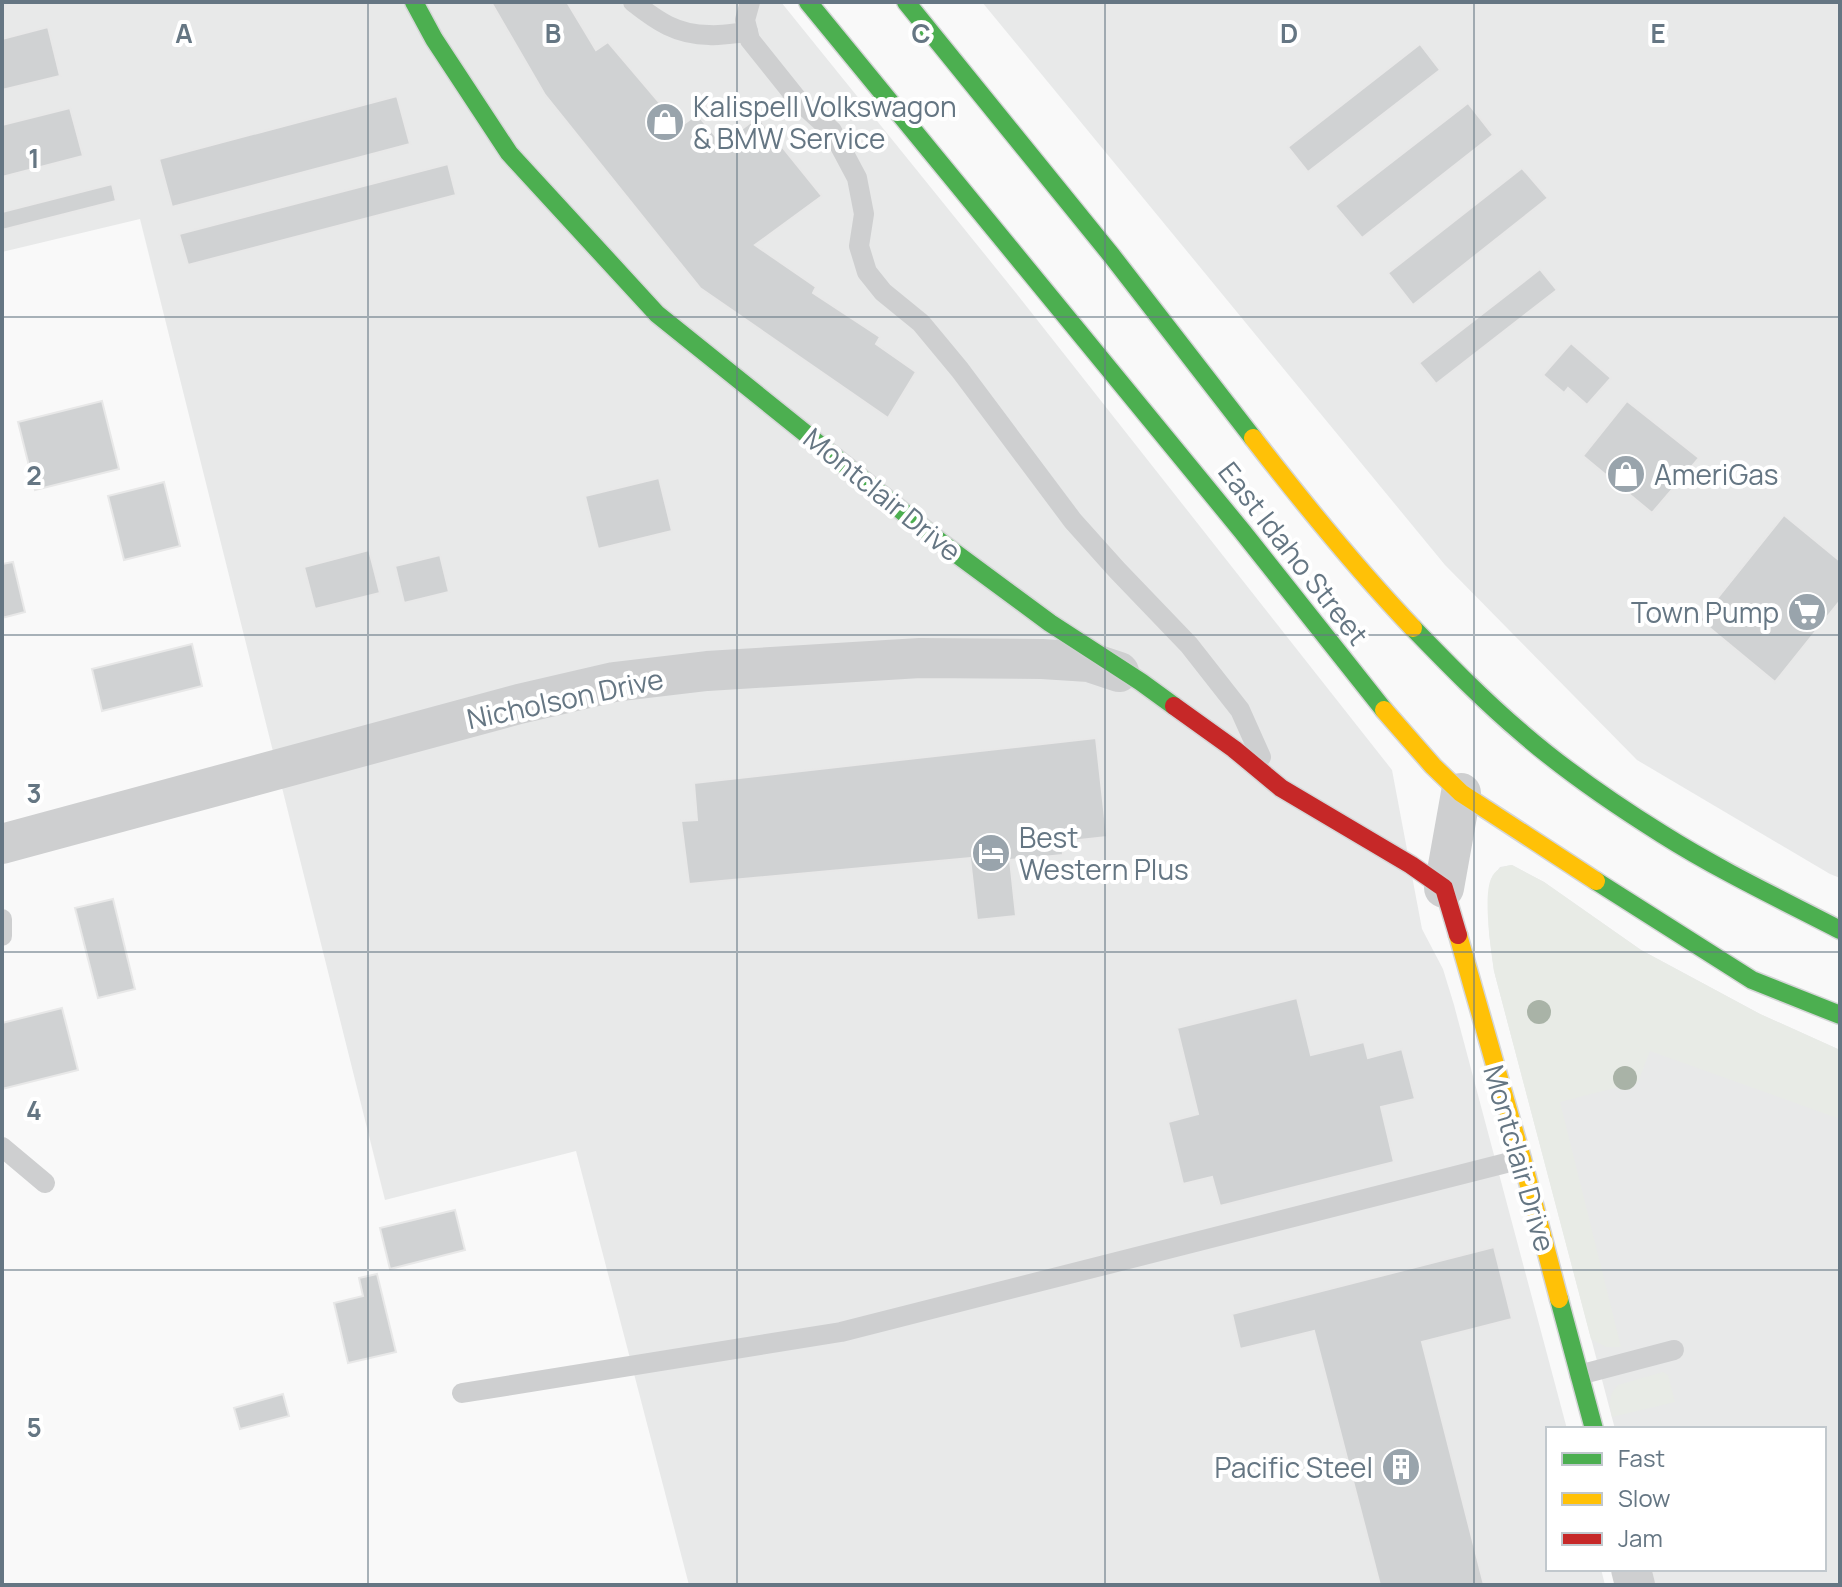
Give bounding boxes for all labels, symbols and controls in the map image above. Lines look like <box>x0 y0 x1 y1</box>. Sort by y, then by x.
text: A <box>175 15 193 51</box>
text: B <box>545 15 561 51</box>
text: C <box>911 15 931 51</box>
text: D <box>1280 15 1298 51</box>
text: E <box>1650 15 1666 51</box>
place label: Kalispell Volkswagon & BMW Service <box>693 87 957 157</box>
shop icon: Kalispell Volkswagon & BMW Service <box>644 101 686 143</box>
text: 1 <box>28 140 40 176</box>
street label: Montclair Drive <box>796 419 970 569</box>
shop icon: AmeriGas <box>1605 453 1647 495</box>
street label: East Idaho Street <box>1210 454 1378 652</box>
place label: AmeriGas <box>1654 455 1778 493</box>
text: 2 <box>26 457 42 493</box>
supermarket icon: Town Pump <box>1786 591 1828 633</box>
place label: Town Pump <box>1631 593 1779 631</box>
street label: Nicholson Drive <box>463 659 667 737</box>
text: 3 <box>26 775 42 811</box>
place label: Best Western Plus <box>1019 818 1189 888</box>
hotel icon: Best Western Plus <box>970 832 1012 874</box>
street label: Montclair Drive <box>1475 1060 1565 1256</box>
text: 4 <box>26 1092 42 1128</box>
text: 5 <box>26 1409 42 1445</box>
legend <box>1546 1427 1826 1571</box>
text: Fast <box>1618 1441 1665 1474</box>
building icon: Pacific Steel <box>1380 1446 1422 1488</box>
place label: Pacific Steel <box>1214 1448 1373 1486</box>
text: Slow <box>1618 1481 1671 1514</box>
text: Jam <box>1618 1521 1663 1554</box>

